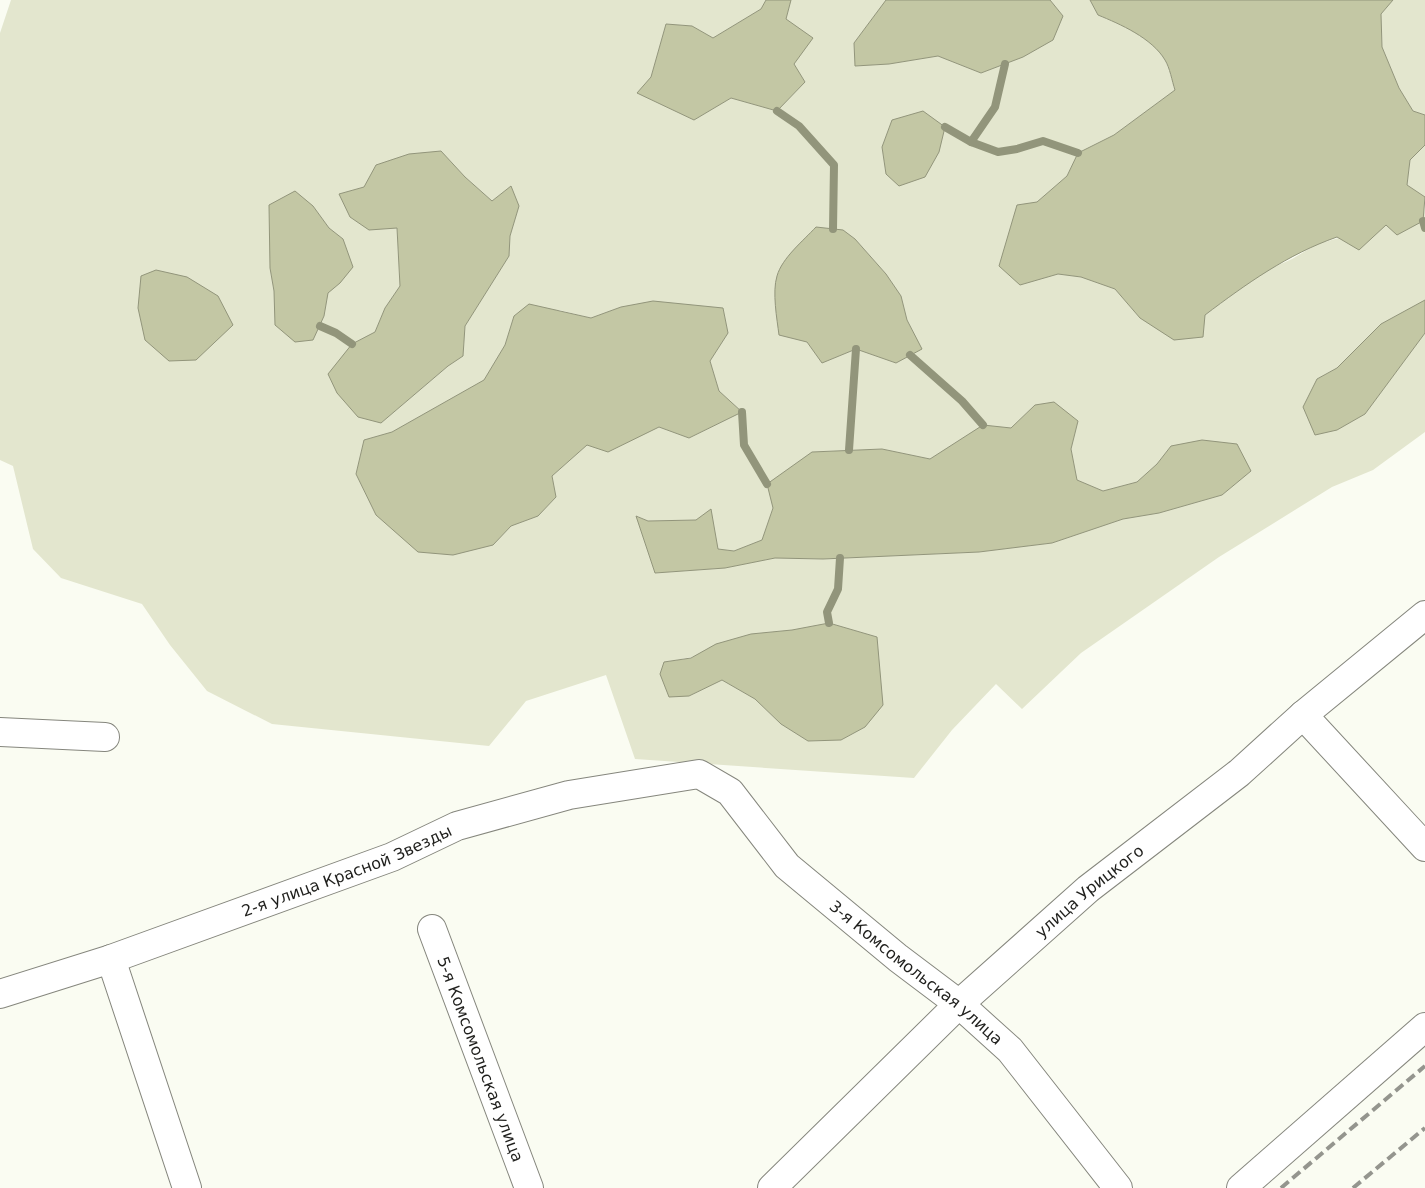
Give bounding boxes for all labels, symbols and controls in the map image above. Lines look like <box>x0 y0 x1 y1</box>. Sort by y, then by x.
street label: 2-я улица Красной Звезды <box>239 821 455 921</box>
street label: улица Урицкого <box>1032 841 1147 941</box>
street label: 3-я Комсомольская улица <box>826 896 1007 1049</box>
street label: 5-я Комсомольская улица <box>433 954 527 1165</box>

